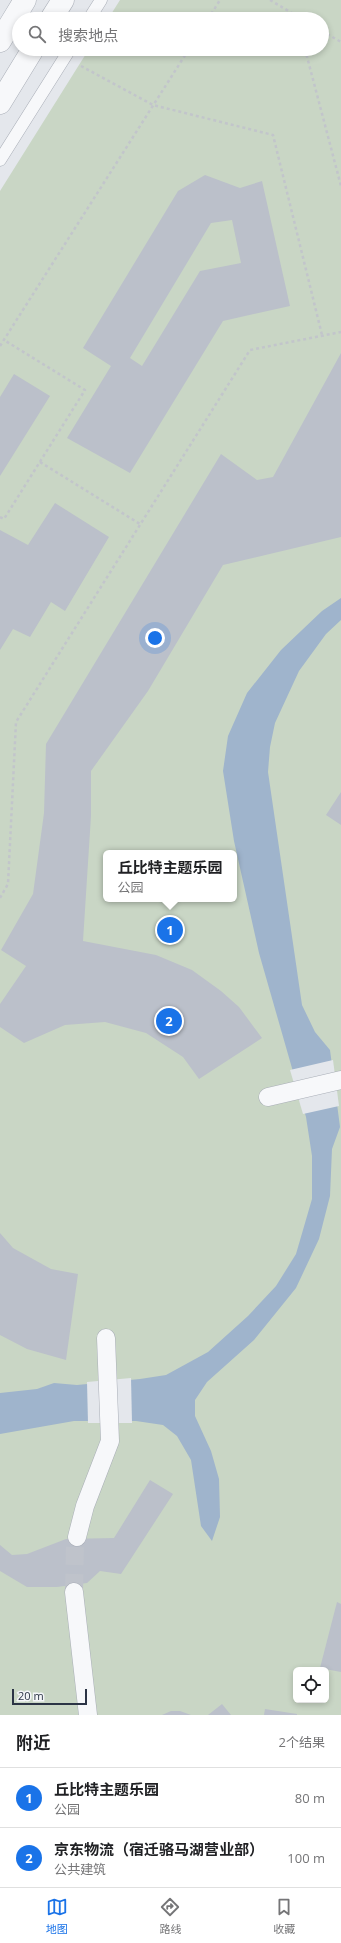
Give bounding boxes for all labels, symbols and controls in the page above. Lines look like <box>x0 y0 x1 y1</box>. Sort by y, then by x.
search box <box>12 12 329 56</box>
icon: search <box>26 23 48 45</box>
text: 搜索地点 <box>58 25 118 45</box>
your location <box>145 628 165 648</box>
popup <box>103 850 237 902</box>
text: 丘比特主题乐园 <box>117 857 223 877</box>
text: 公园 <box>117 878 144 896</box>
pin: 1 <box>157 915 183 945</box>
pin: 2 <box>156 1006 182 1036</box>
map controls <box>293 1667 329 1703</box>
button: locate <box>293 1667 329 1703</box>
scale bar <box>12 1687 87 1706</box>
text: 20 m <box>18 1688 44 1703</box>
text: 附近 <box>16 1731 50 1754</box>
text: 2个结果 <box>279 1733 325 1751</box>
text: 丘比特主题乐园 <box>54 1779 159 1799</box>
text: 1 <box>25 1789 33 1807</box>
text: 80 m <box>295 1789 325 1807</box>
text: 公园 <box>54 1800 80 1818</box>
text: 京东物流（宿迁骆马湖营业部） <box>54 1839 264 1859</box>
text: 2 <box>25 1849 33 1867</box>
text: 100 m <box>287 1849 325 1867</box>
text: 公共建筑 <box>54 1860 106 1878</box>
tab: 地图 <box>46 1896 68 1936</box>
tab: 路线 <box>159 1896 181 1936</box>
tab: 收藏 <box>273 1896 295 1936</box>

